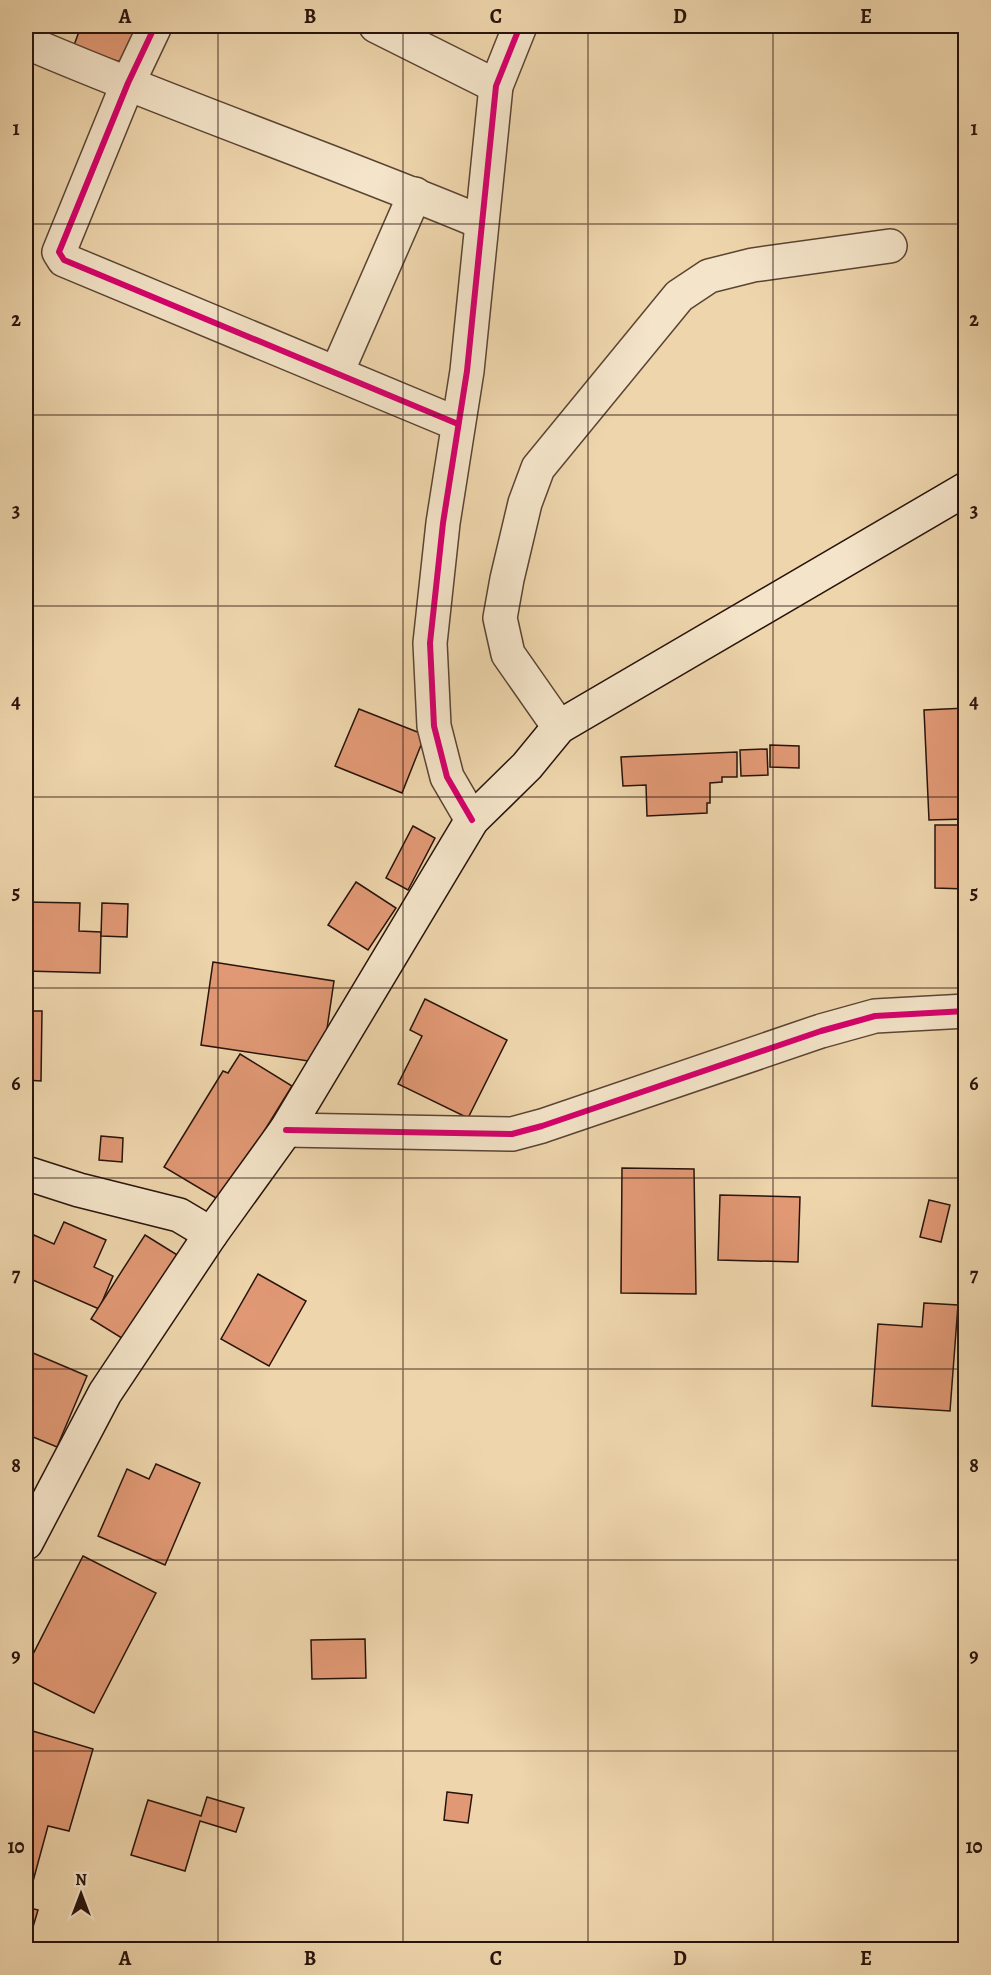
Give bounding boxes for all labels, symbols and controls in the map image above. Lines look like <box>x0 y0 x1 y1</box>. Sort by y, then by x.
text: A <box>118 3 132 30</box>
text: B <box>304 3 316 30</box>
text: C <box>490 3 502 30</box>
text: D <box>673 3 687 30</box>
text: E <box>860 3 872 30</box>
text: 1 <box>12 115 20 142</box>
text: 1 <box>970 115 978 142</box>
text: 2 <box>11 306 21 333</box>
text: 2 <box>969 306 979 333</box>
text: 3 <box>12 497 20 524</box>
text: 3 <box>970 497 978 524</box>
text: 4 <box>11 688 21 715</box>
text: 4 <box>969 688 979 715</box>
text: 5 <box>12 879 20 906</box>
text: 5 <box>970 879 978 906</box>
text: 6 <box>11 1070 21 1097</box>
text: 6 <box>969 1070 979 1097</box>
text: 7 <box>12 1261 21 1288</box>
text: 7 <box>970 1261 979 1288</box>
text: 8 <box>11 1452 21 1479</box>
text: 8 <box>969 1452 979 1479</box>
text: 9 <box>11 1642 21 1669</box>
text: 9 <box>969 1642 979 1669</box>
text: 10 <box>7 1833 25 1860</box>
text: 10 <box>965 1833 983 1860</box>
north arrow <box>51 1864 111 1924</box>
text: N <box>75 1869 87 1891</box>
text: A <box>118 1945 132 1972</box>
text: B <box>304 1945 316 1972</box>
text: C <box>490 1945 502 1972</box>
text: D <box>673 1945 687 1972</box>
text: E <box>860 1945 872 1972</box>

